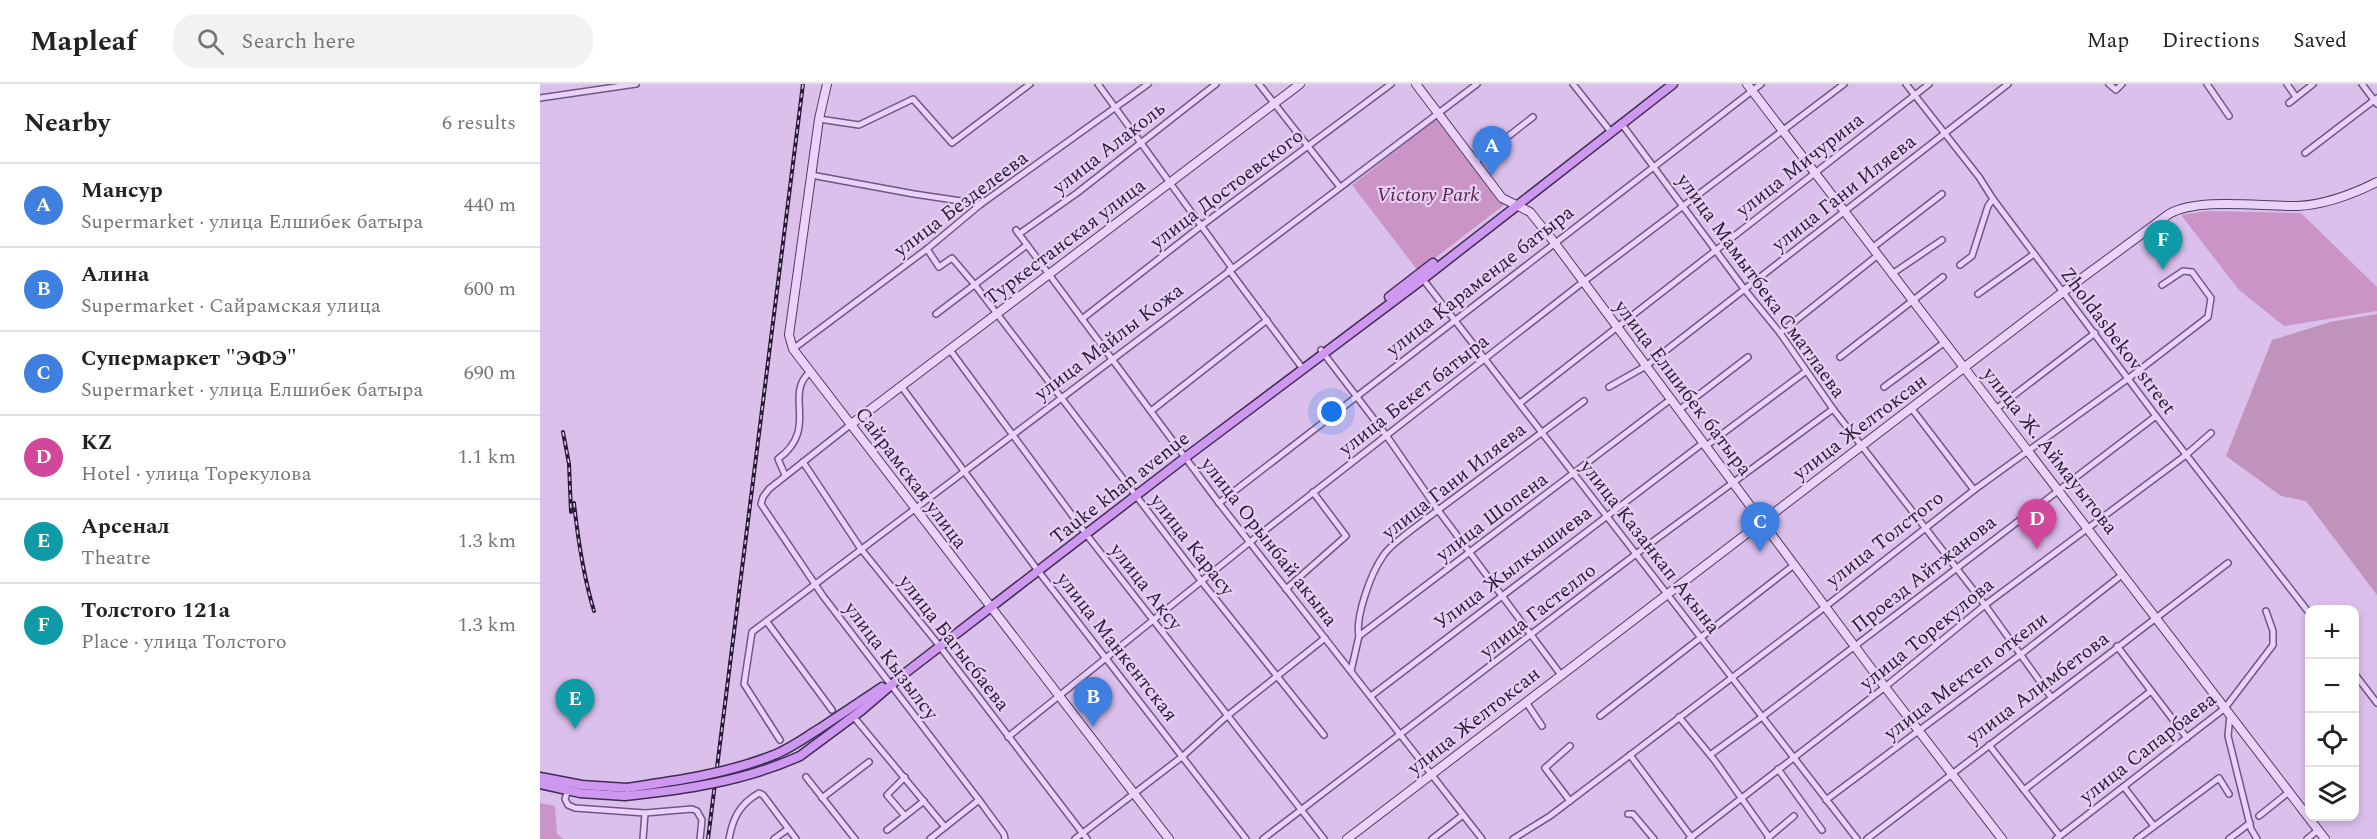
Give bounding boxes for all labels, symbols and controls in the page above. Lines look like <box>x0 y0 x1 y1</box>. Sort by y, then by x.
search box <box>173 14 593 68</box>
text: Mapleaf <box>30 20 137 63</box>
icon: search <box>194 25 227 58</box>
text: Search here <box>242 25 356 58</box>
text: Map <box>2087 25 2129 57</box>
text: Directions <box>2162 25 2260 57</box>
text: Saved <box>2293 25 2347 57</box>
street label: улица Алаколь <box>1045 94 1172 202</box>
text: Nearby <box>24 103 110 143</box>
street label: улица Мичурина <box>1729 105 1871 225</box>
text: 6 results <box>442 108 516 138</box>
street label: улица Достоевского <box>1143 121 1310 257</box>
pin: A <box>1472 126 1512 176</box>
street label: улица Гани Иляева <box>1764 127 1923 260</box>
street label: улица Безделеева <box>887 143 1035 265</box>
street label: улица Мамытбека Сматлаева <box>1668 166 1853 405</box>
street label: Туркестанская улица <box>978 171 1152 313</box>
text: Мансур <box>81 174 163 207</box>
park label: Victory Park <box>1377 180 1480 210</box>
text: A <box>36 190 51 220</box>
text: 440 m <box>464 190 516 220</box>
street label: улица Караменде батыра <box>1379 198 1581 365</box>
text: Supermarket · улица Елшибек батыра <box>81 207 423 237</box>
pin: F <box>2144 220 2182 270</box>
text: Алина <box>81 258 149 291</box>
street label: Zholdasbekov street <box>2052 261 2184 421</box>
text: B <box>36 274 51 304</box>
text: 600 m <box>464 274 516 304</box>
street label: улица Майлы Кожа <box>1027 276 1190 409</box>
text: Supermarket · Сайрамская улица <box>81 291 381 321</box>
street label: улица Елшибек батыра <box>1606 293 1759 483</box>
street label: улица Бекет батыра <box>1332 326 1496 464</box>
text: Супермаркет "ЭФЭ" <box>81 342 297 375</box>
text: C <box>36 358 51 388</box>
text: 690 m <box>464 358 516 388</box>
street label: улица Ж. Аймауытова <box>1974 360 2125 541</box>
street label: улица Желтоксан <box>1786 366 1934 488</box>
text: Supermarket · улица Елшибек батыра <box>81 375 423 405</box>
your location <box>1317 397 1346 426</box>
street label: Сайрамская улица <box>847 400 975 556</box>
street label: улица Гани Иляева <box>1374 415 1533 548</box>
street label: Tauke khan avenue <box>1044 424 1196 552</box>
text: KZ <box>81 426 113 459</box>
text: D <box>35 442 52 472</box>
text: 1.1 km <box>458 442 516 472</box>
street label: улица Орынбай акына <box>1193 450 1345 633</box>
street label: улица Казанкап Акына <box>1572 453 1728 641</box>
text: Hotel · улица Торекулова <box>81 459 311 489</box>
street label: улица Шопена <box>1429 465 1555 570</box>
street label: улица Толстого <box>1819 483 1951 595</box>
street label: улица Карасу <box>1142 486 1243 604</box>
street label: Улица Жылкышиева <box>1428 498 1599 638</box>
pin: D <box>2018 500 2056 549</box>
pin: C <box>1740 502 1780 552</box>
street label: Проезд Айтжанова <box>1845 507 2003 640</box>
text: Арсенал <box>81 510 170 543</box>
text: E <box>37 526 50 556</box>
text: 1.3 km <box>458 526 516 556</box>
street label: улица Аксу <box>1102 536 1191 638</box>
text: Theatre <box>81 543 151 573</box>
street label: улица Гастелло <box>1472 556 1603 667</box>
street label: улица Манкентская <box>1048 565 1185 728</box>
street label: улица Багысбаева <box>890 567 1017 718</box>
street label: улица Торекулова <box>1852 570 2001 698</box>
text: Толстого 121а <box>81 594 230 627</box>
street label: улица Кызылсу <box>836 595 946 728</box>
street label: улица Мектеп откели <box>1877 604 2054 748</box>
map controls <box>2305 605 2359 821</box>
button: + <box>2305 605 2359 659</box>
text: F <box>37 610 50 640</box>
text: 1.3 km <box>458 610 516 640</box>
street label: улица Алимбетова <box>1959 624 2116 752</box>
text: Place · улица Толстого <box>81 627 287 657</box>
street label: улица Желтоксан <box>1400 659 1547 783</box>
button: − <box>2305 659 2359 713</box>
pin: B <box>1074 678 1112 727</box>
pin: E <box>555 680 594 729</box>
street label: улица Сапарбаева <box>2072 685 2223 812</box>
button: locate <box>2305 713 2359 767</box>
button: layers <box>2305 767 2359 821</box>

